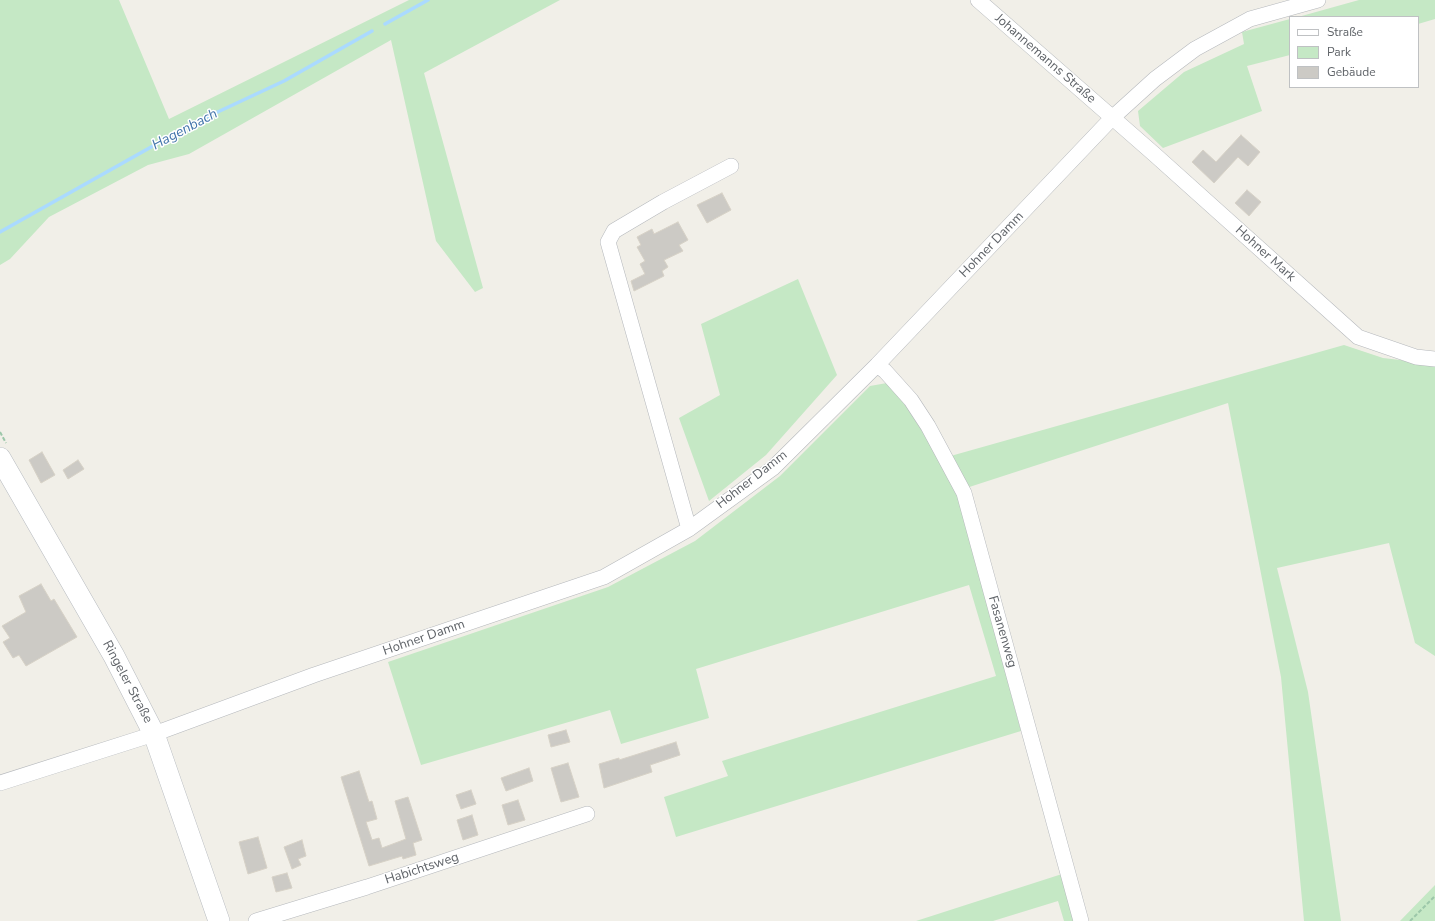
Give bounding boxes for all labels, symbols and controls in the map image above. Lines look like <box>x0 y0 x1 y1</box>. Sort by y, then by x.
street label: Johannemanns Straße <box>991 11 1099 107</box>
legend <box>1289 16 1419 88</box>
text: Straße <box>1327 24 1363 40</box>
text: Park <box>1327 44 1351 60</box>
text: Gebäude <box>1327 64 1376 80</box>
water label: Hagenbach <box>149 106 221 154</box>
street label: Hohner Damm <box>957 209 1027 281</box>
street label: Hohner Mark <box>1232 223 1298 285</box>
street label: Hohner Damm <box>713 448 791 512</box>
street label: Fasanenweg <box>984 594 1020 670</box>
street label: Hohner Damm <box>381 617 467 659</box>
street label: Ringeler Straße <box>99 638 155 726</box>
street label: Habichtsweg <box>383 850 461 888</box>

